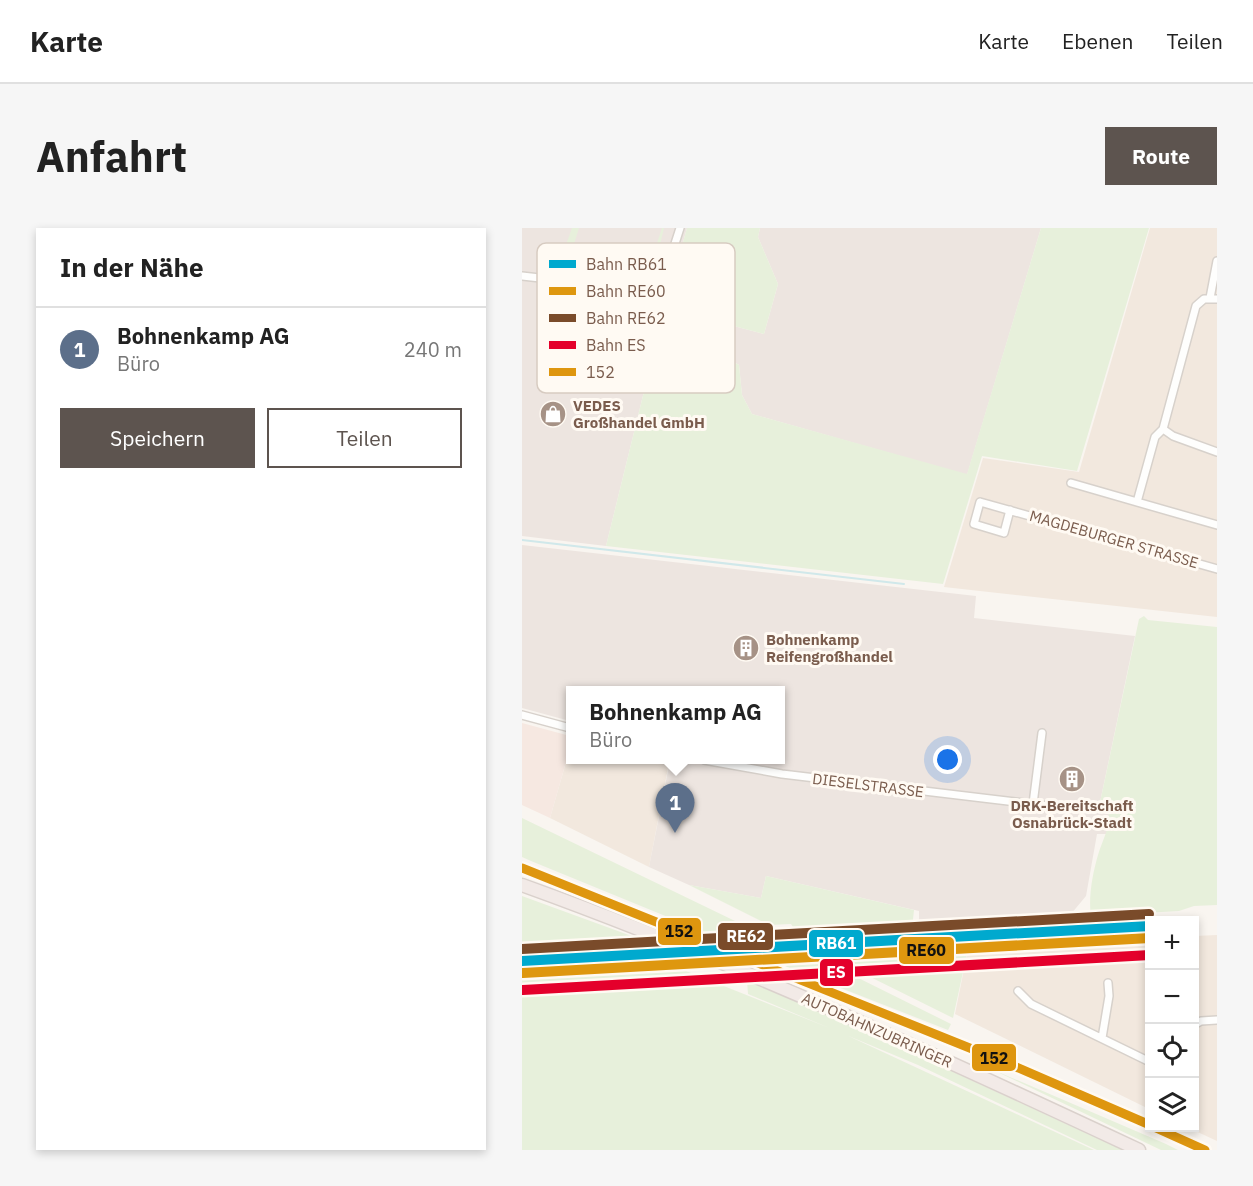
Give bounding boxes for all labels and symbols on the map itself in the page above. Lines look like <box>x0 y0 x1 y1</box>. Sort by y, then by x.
legend <box>537 243 735 393</box>
text: Bahn RB61 <box>586 254 667 274</box>
text: Bahn RE60 <box>586 281 666 301</box>
text: Bahn RE62 <box>586 308 666 328</box>
text: Bahn ES <box>586 335 646 355</box>
text: 152 <box>586 362 615 382</box>
place label: VEDES Großhandel GmbH <box>573 396 705 432</box>
shop icon: VEDES Großhandel GmbH <box>538 399 568 429</box>
street label: MAGDEBURGER STRASSE <box>1027 506 1201 572</box>
place label: Bohnenkamp Reifengroßhandel <box>766 630 893 666</box>
building icon: Bohnenkamp Reifengroßhandel <box>731 633 761 663</box>
your location <box>933 745 962 774</box>
building icon: DRK-Bereitschaft Osnabrück-Stadt <box>1057 764 1087 794</box>
street label: DIESELSTRASSE <box>811 769 925 801</box>
pin: 1 <box>656 784 694 833</box>
place label: DRK-Bereitschaft Osnabrück-Stadt <box>1010 796 1134 832</box>
line badge: 152 <box>657 917 702 946</box>
text: 152 <box>665 921 693 941</box>
line badge: RE62 <box>717 922 774 951</box>
text: RE62 <box>726 926 766 946</box>
line badge: RB61 <box>808 929 864 958</box>
text: RB61 <box>816 933 857 953</box>
line badge: RE60 <box>898 936 955 965</box>
text: RE60 <box>906 940 946 960</box>
line badge: ES <box>819 958 854 987</box>
text: ES <box>826 962 846 982</box>
street label: AUTOBAHNZUBRINGER <box>799 988 955 1072</box>
line badge: 152 <box>971 1043 1017 1072</box>
text: 152 <box>980 1048 1008 1068</box>

